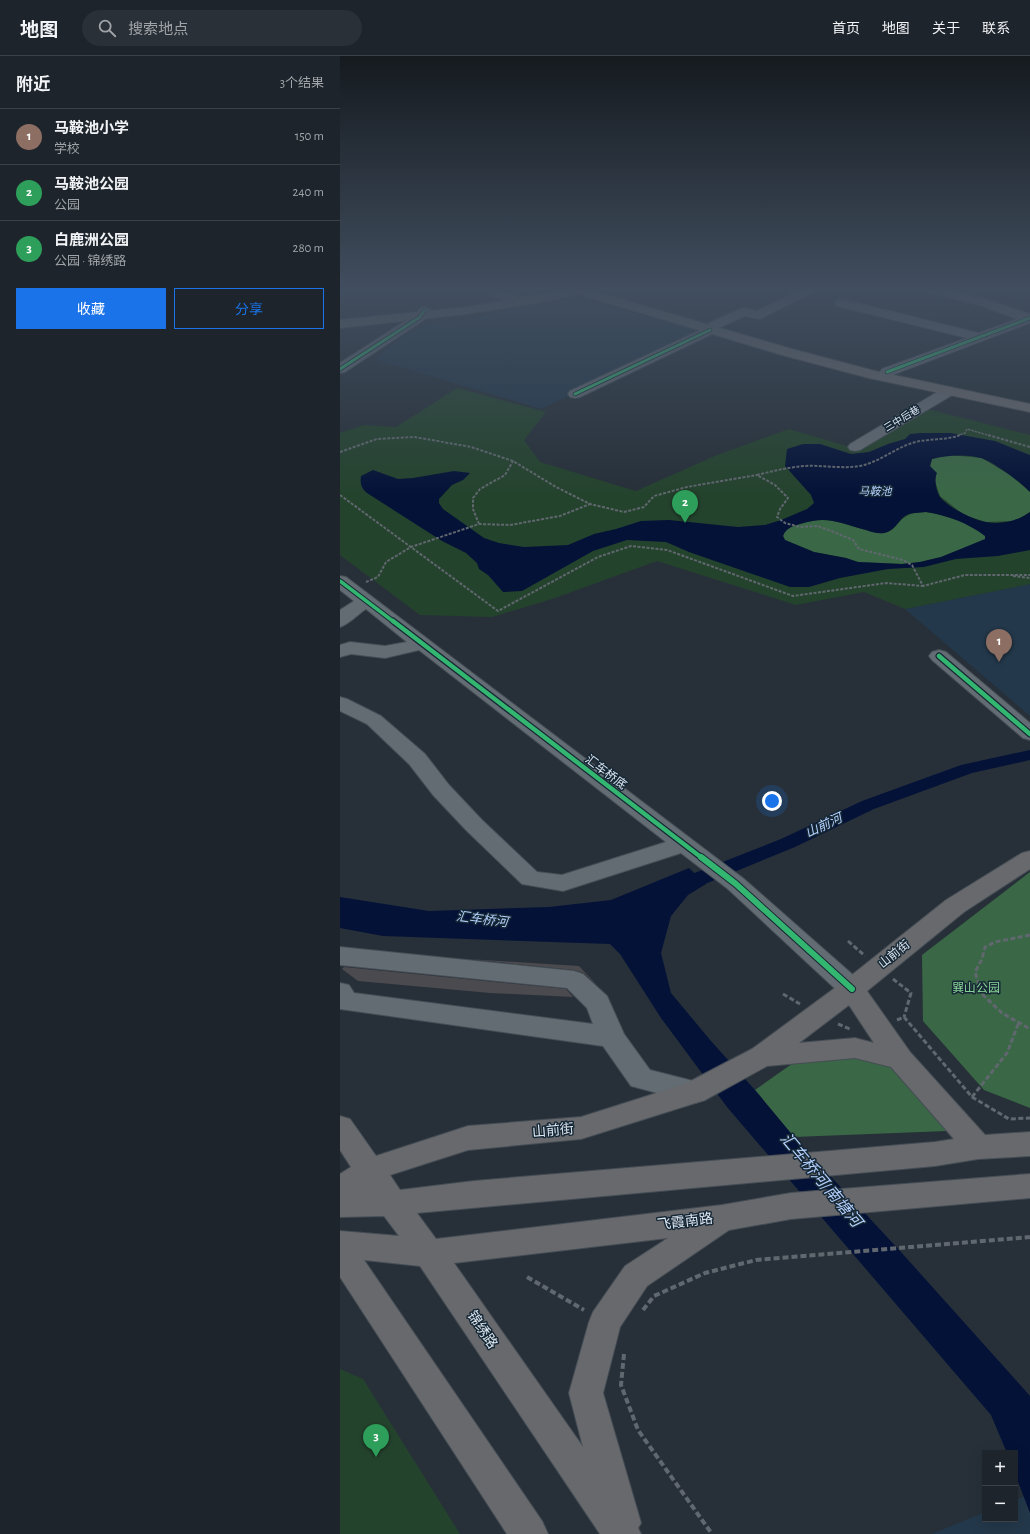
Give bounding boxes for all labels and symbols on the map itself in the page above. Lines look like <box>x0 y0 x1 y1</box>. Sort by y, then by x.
street label: 三中后巷 <box>882 404 922 434</box>
water label: 马鞍池 <box>859 485 892 497</box>
pin: 2 <box>672 490 698 523</box>
pin: 1 <box>986 629 1012 662</box>
street label: 汇车桥底 <box>583 752 629 791</box>
your location <box>762 791 782 811</box>
water label: 山前河 <box>803 810 847 840</box>
water label: 汇车桥河 <box>455 909 512 930</box>
street label: 山前街 <box>876 937 912 970</box>
park label: 巽山公园 <box>952 982 1000 994</box>
street label: 山前街 <box>531 1120 575 1140</box>
water label: 汇车桥河/南塘河 <box>777 1130 867 1232</box>
street label: 飞霞南路 <box>656 1211 714 1232</box>
street label: 锦绣路 <box>464 1308 500 1351</box>
pin: 3 <box>363 1424 389 1457</box>

